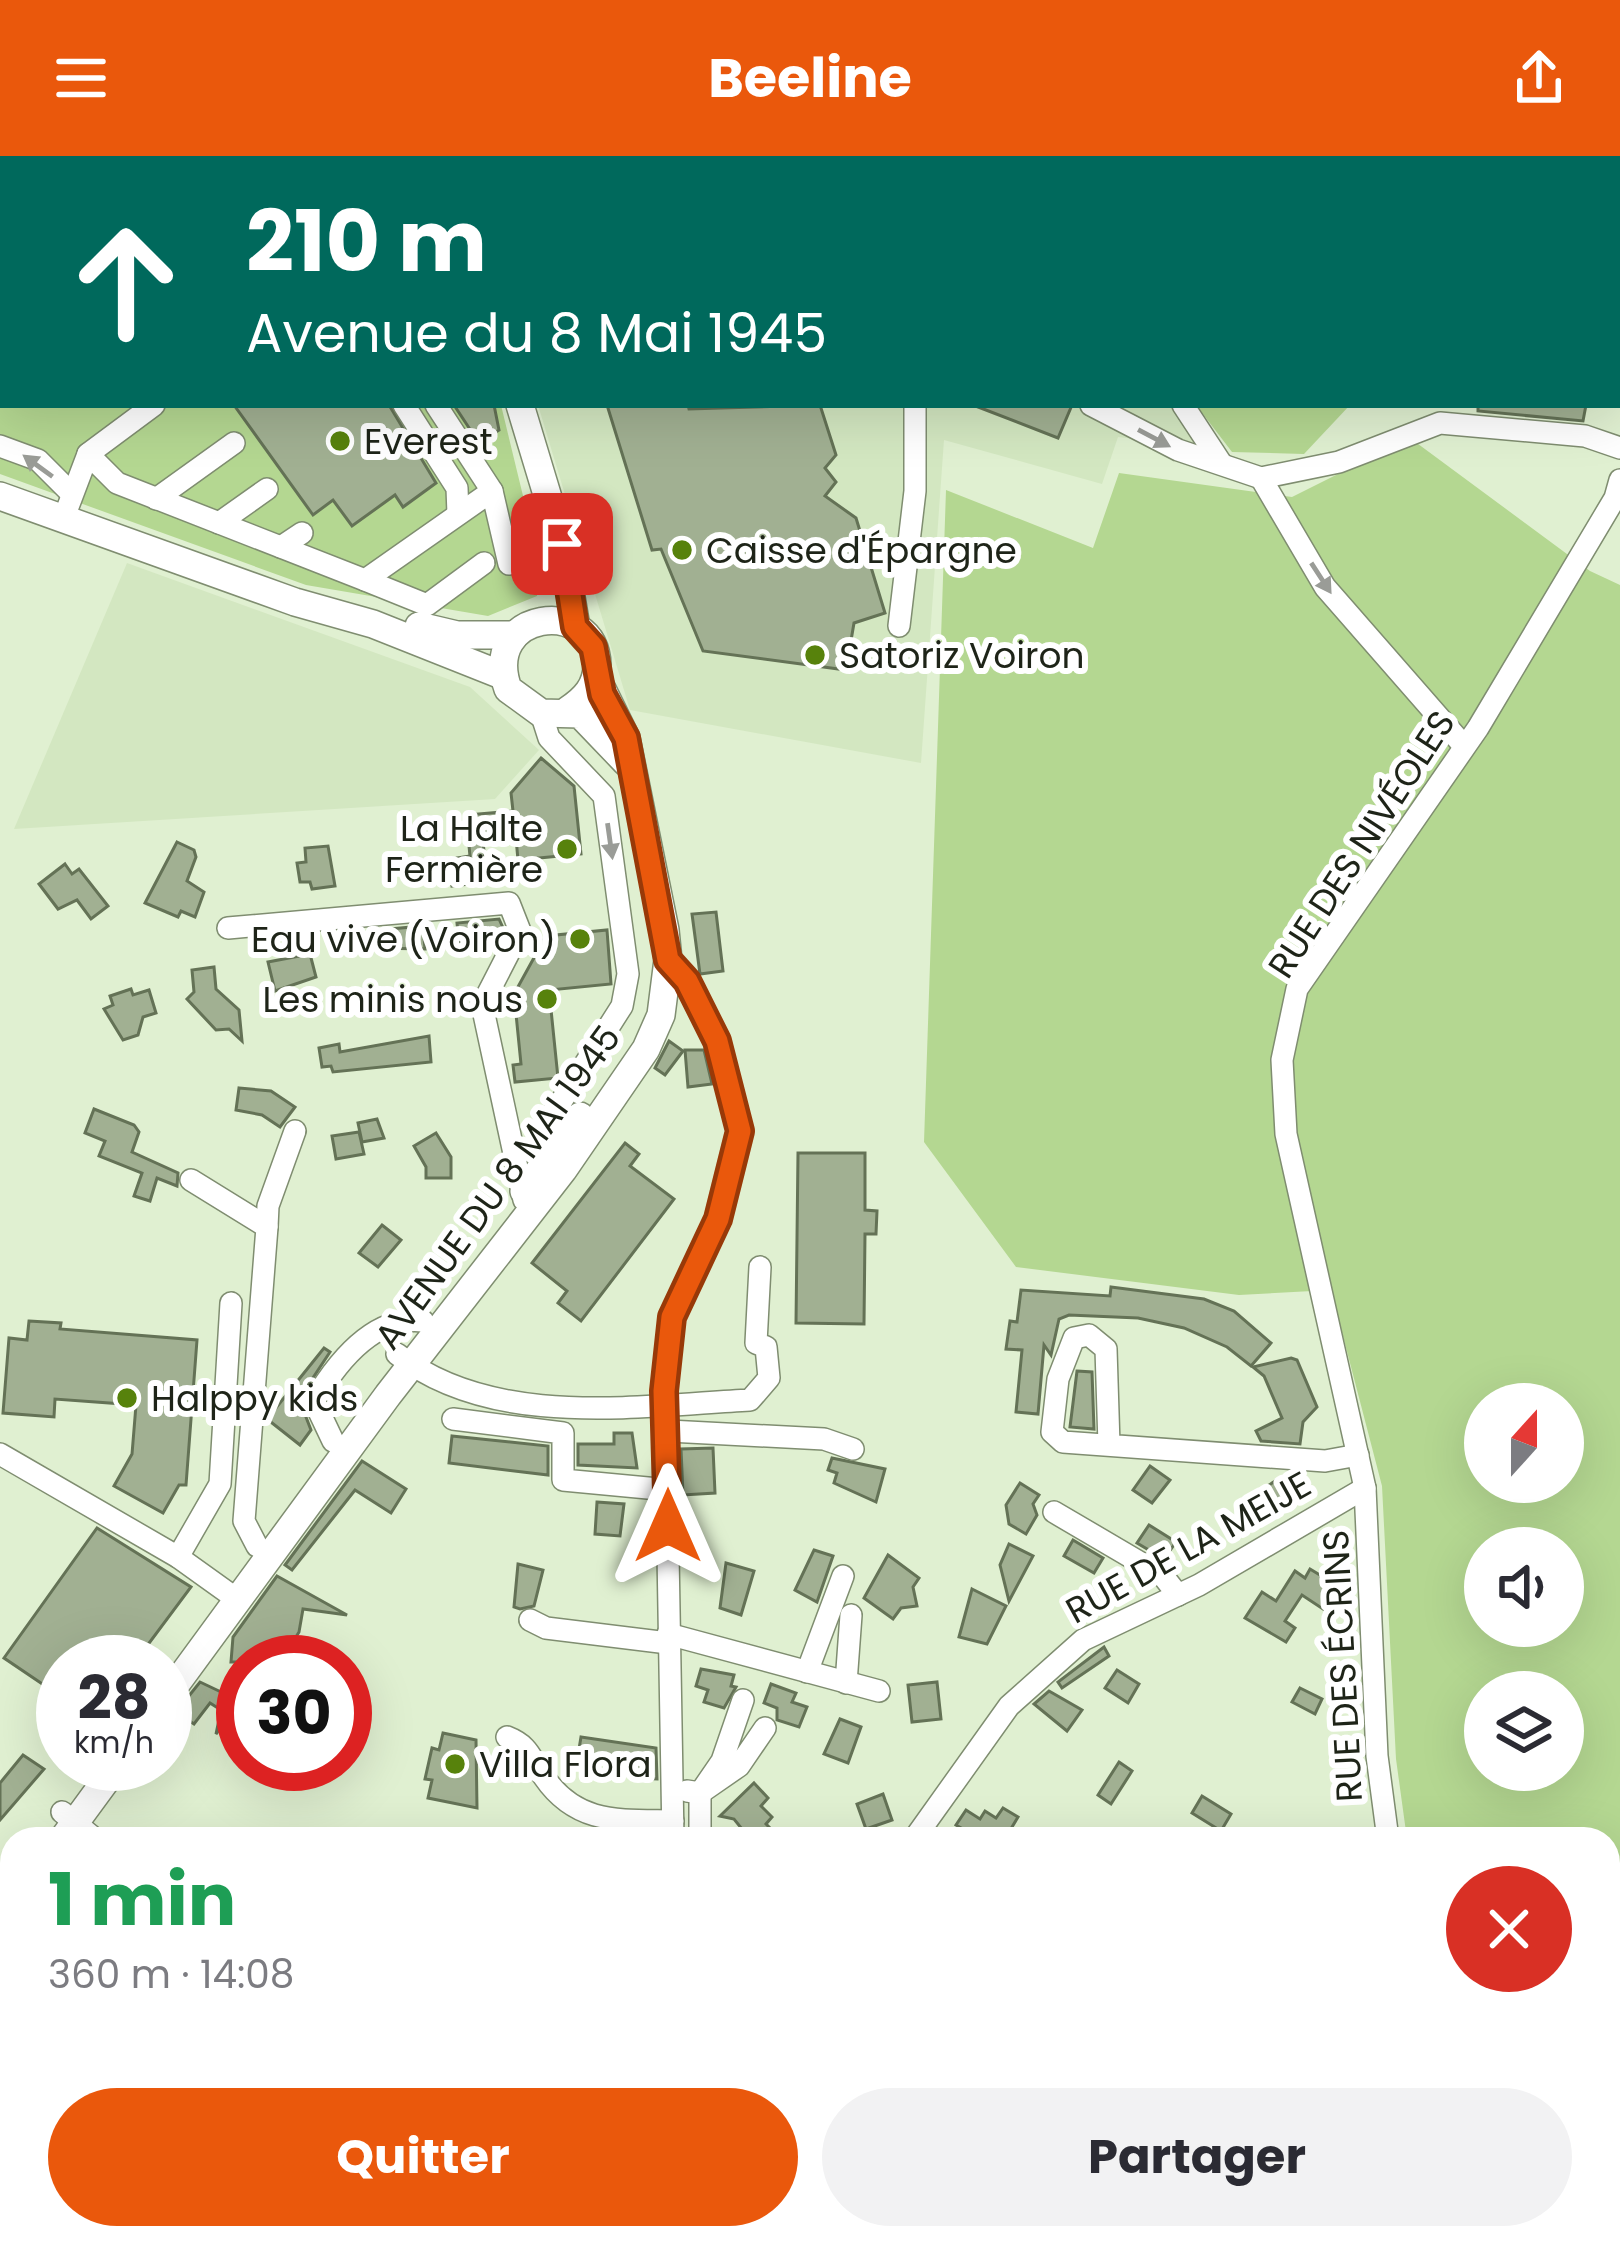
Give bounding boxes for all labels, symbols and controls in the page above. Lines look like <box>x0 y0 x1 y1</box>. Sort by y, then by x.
text: Beeline <box>708 40 912 116</box>
icon: menu <box>48 45 114 111</box>
icon: share <box>1506 45 1572 111</box>
text: 210 m <box>246 183 487 300</box>
icon: ahead <box>48 204 204 360</box>
text: Avenue du 8 Mai 1945 <box>246 295 827 371</box>
place label: Everest <box>364 416 493 467</box>
one-way arrow <box>1137 427 1172 448</box>
marker: Everest <box>327 428 353 454</box>
one-way arrow <box>23 455 54 479</box>
pin <box>511 493 613 595</box>
icon: arrive <box>529 511 595 577</box>
place label: Caisse d'Épargne <box>706 525 1017 576</box>
marker: Caisse d'Épargne <box>669 537 695 563</box>
one-way arrow <box>1309 562 1331 595</box>
place label: Satoriz Voiron <box>839 630 1085 681</box>
marker: Satoriz Voiron <box>802 642 828 668</box>
street label: RUE DES NIVÉOLES <box>1256 701 1467 988</box>
place label: La Halte Fermière <box>385 803 543 895</box>
one-way arrow <box>601 823 620 860</box>
marker: La Halte Fermière <box>554 836 580 862</box>
place label: Eau vive (Voiron) <box>251 914 556 965</box>
marker: Eau vive (Voiron) <box>567 926 593 952</box>
place label: Les minis nous <box>263 974 523 1025</box>
marker: Les minis nous <box>534 986 560 1012</box>
street label: AVENUE DU 8 MAI 1945 <box>362 1015 633 1360</box>
place label: Halppy kids <box>151 1373 358 1424</box>
north arrow <box>1464 1383 1584 1503</box>
map controls <box>1464 1383 1584 1791</box>
marker: Halppy kids <box>114 1385 140 1411</box>
street label: RUE DE LA MEIJE <box>1056 1459 1320 1636</box>
position arrow <box>605 1463 731 1589</box>
button: sound <box>1464 1527 1584 1647</box>
street label: RUE DES ÉCRINS <box>1310 1529 1375 1803</box>
speed limit sign: 30 <box>216 1635 372 1791</box>
text: 28 <box>77 1656 151 1740</box>
button: layers <box>1464 1671 1584 1791</box>
text: km/h <box>74 1721 154 1764</box>
place label: Villa Flora <box>479 1739 652 1790</box>
marker: Villa Flora <box>442 1751 468 1777</box>
text: 1 min <box>48 1849 236 1950</box>
button: close <box>1446 1866 1572 1992</box>
text: 360 m · 14:08 <box>48 1947 294 2002</box>
button: Quitter <box>48 2088 798 2226</box>
button: Partager <box>822 2088 1572 2226</box>

